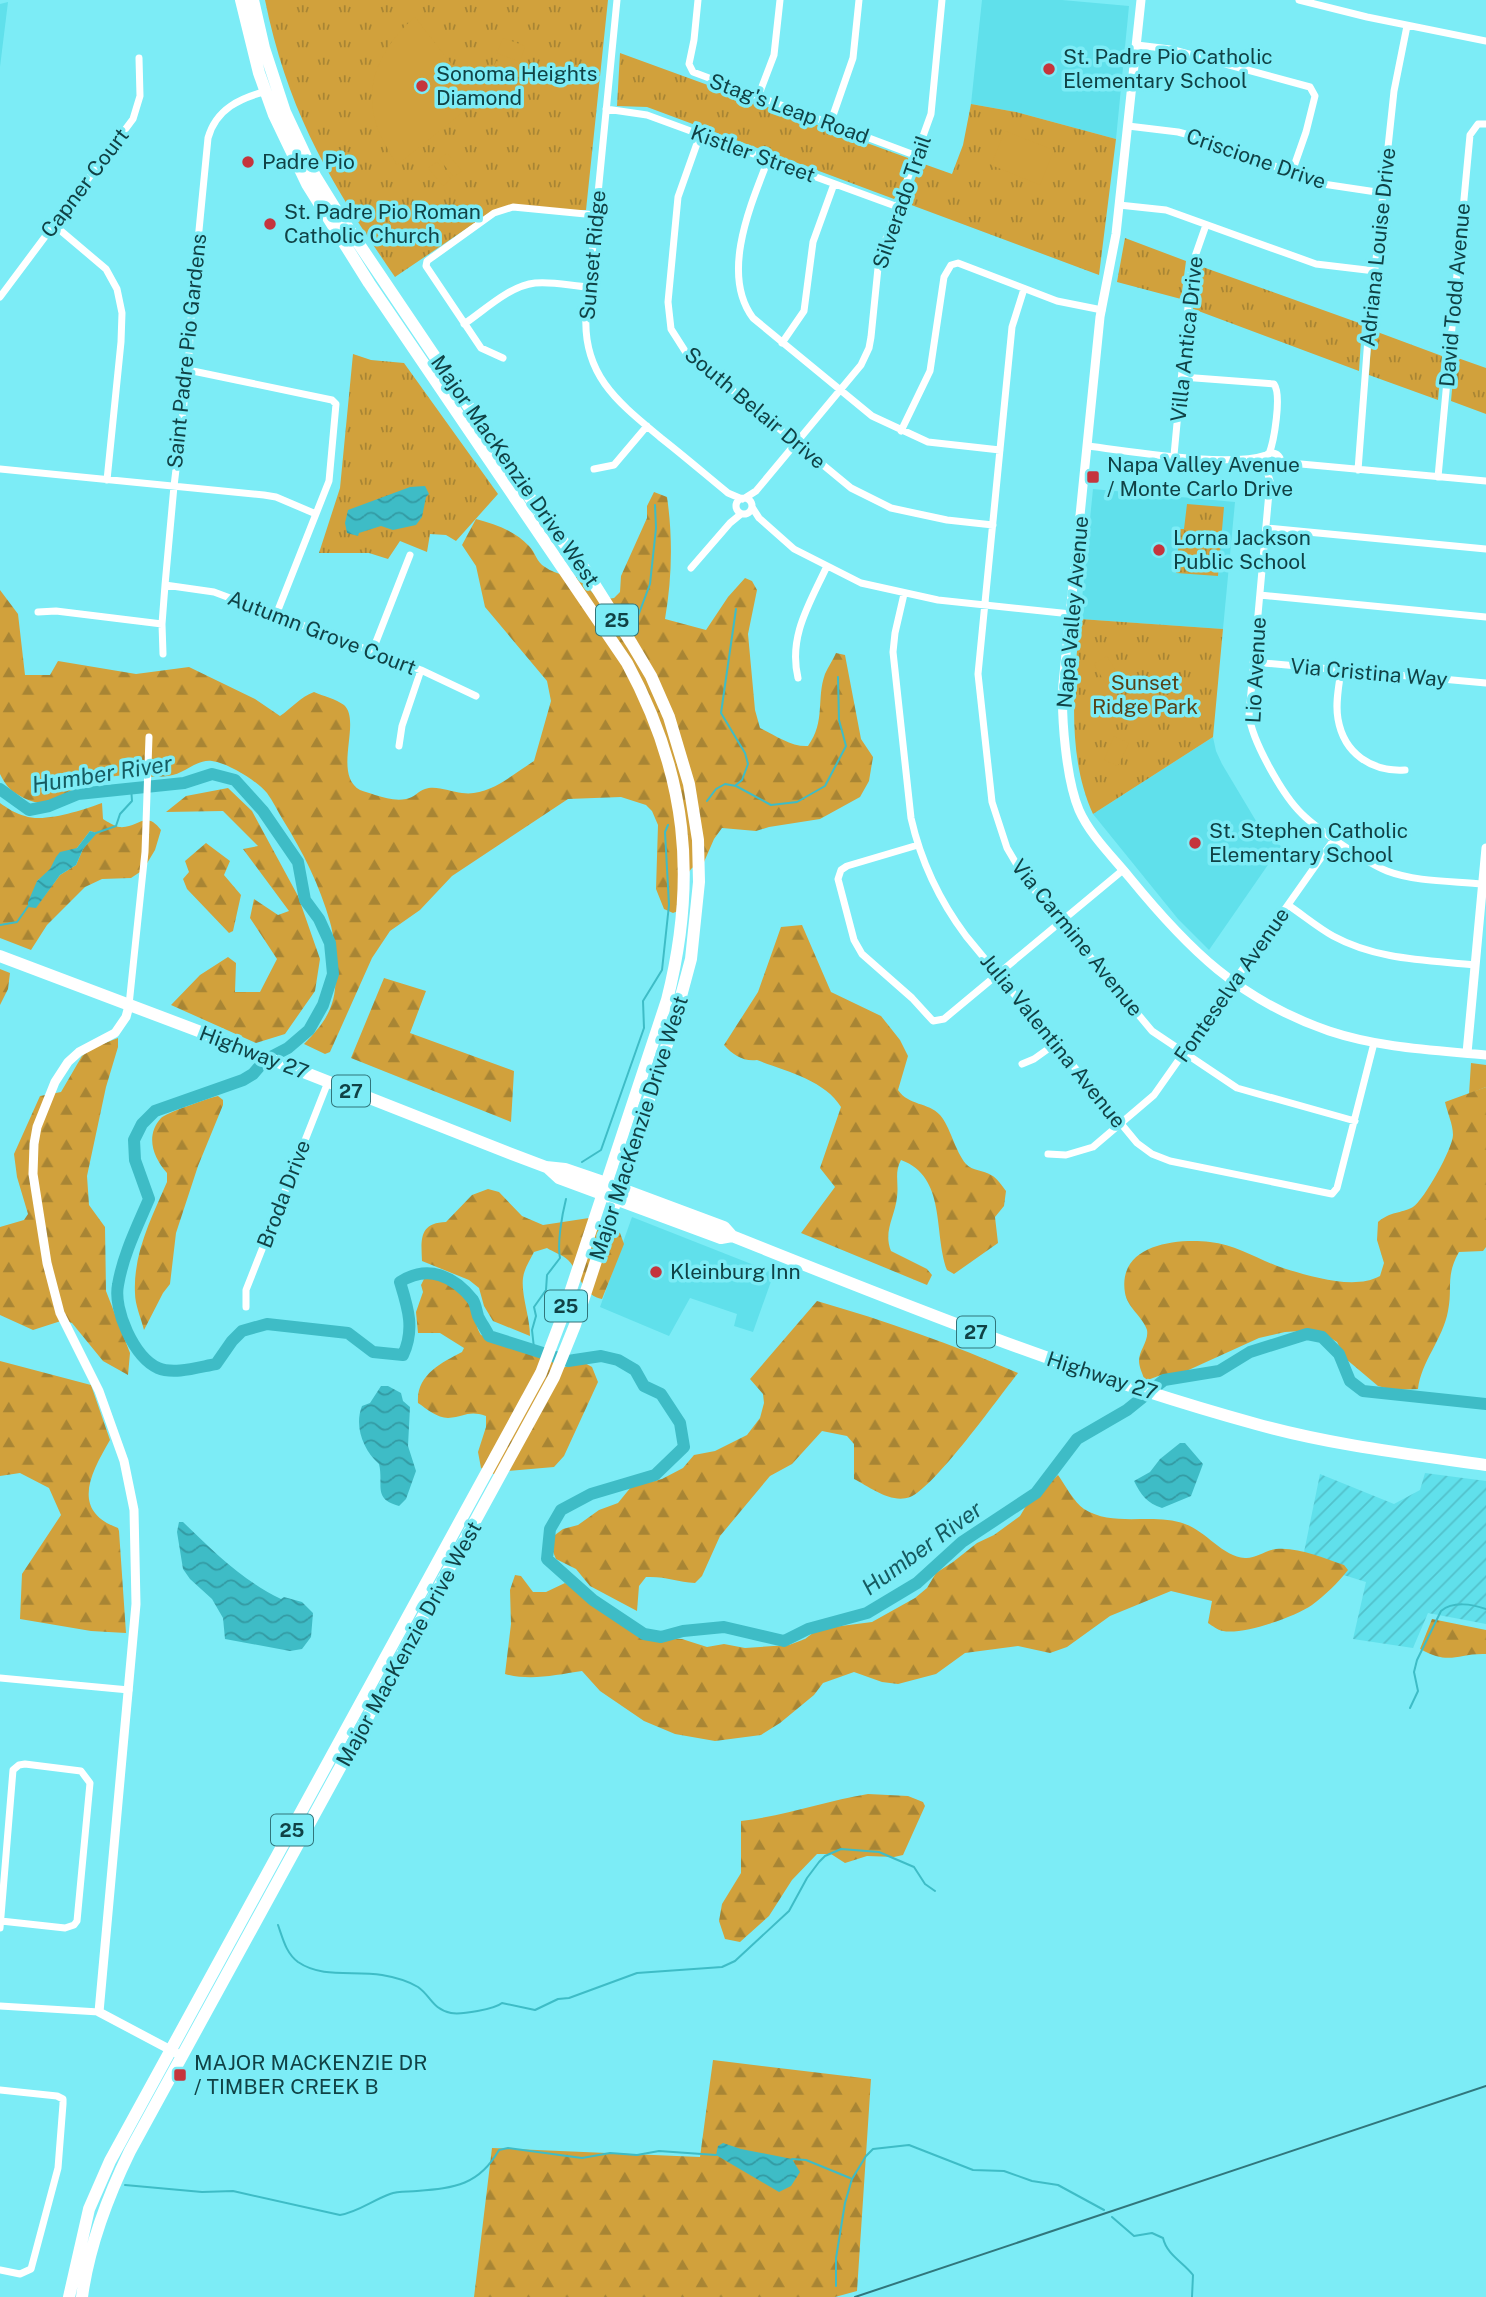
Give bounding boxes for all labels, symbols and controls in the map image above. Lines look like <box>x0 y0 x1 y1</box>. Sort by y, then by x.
place label: St. Padre Pio Catholic Elementary School <box>1063 44 1273 93</box>
place label: Sonoma Heights Diamond <box>436 61 597 110</box>
marker: St. Padre Pio Catholic Elementary School <box>1041 61 1057 77</box>
street label: Stag's Leap Road <box>706 68 872 149</box>
marker: Sonoma Heights Diamond <box>414 78 430 94</box>
street label: Kistler Street <box>688 119 819 188</box>
street label: Capner Court <box>35 123 134 242</box>
street label: Criscione Drive <box>1183 123 1329 194</box>
street label: Silverado Trail <box>867 132 936 272</box>
street label: Adriana Louise Drive <box>1355 146 1400 348</box>
place label: Padre Pio <box>262 149 355 174</box>
marker: Padre Pio <box>240 154 256 170</box>
street label: Sunset Ridge <box>574 189 611 321</box>
place label: St. Padre Pio Roman Catholic Church <box>284 199 481 248</box>
street label: David Todd Avenue <box>1434 202 1475 388</box>
marker: St. Padre Pio Roman Catholic Church <box>262 216 278 232</box>
street label: Saint Padre Pio Gardens <box>162 232 211 469</box>
street label: Villa Antica Drive <box>1165 255 1208 423</box>
street label: South Belair Drive <box>680 341 831 474</box>
street label: Major MacKenzie Drive West <box>426 350 605 591</box>
place label: Napa Valley Avenue / Monte Carlo Drive <box>1107 452 1300 501</box>
marker: Napa Valley Avenue / Monte Carlo Drive <box>1085 469 1101 485</box>
street label: Napa Valley Avenue <box>1052 515 1093 709</box>
place label: Lorna Jackson Public School <box>1173 525 1311 574</box>
marker: Lorna Jackson Public School <box>1151 542 1167 558</box>
street label: Autumn Grove Court <box>224 585 420 680</box>
road number: 25 <box>596 604 638 636</box>
street label: Lio Avenue <box>1240 616 1271 724</box>
street label: Via Cristina Way <box>1289 653 1449 692</box>
park label: Sunset Ridge Park <box>1092 670 1198 719</box>
water label: Humber River <box>30 749 174 798</box>
place label: St. Stephen Catholic Elementary School <box>1209 818 1408 867</box>
marker: St. Stephen Catholic Elementary School <box>1187 835 1203 851</box>
street label: Via Carmine Avenue <box>1006 854 1148 1021</box>
street label: Fonteselva Avenue <box>1169 903 1294 1067</box>
street label: Julia Valentina Avenue <box>975 949 1131 1133</box>
street label: Major MacKenzie Drive West <box>584 993 693 1263</box>
street label: Highway 27 <box>196 1020 312 1085</box>
road number: 27 <box>332 1076 370 1106</box>
street label: Broda Drive <box>252 1136 316 1251</box>
place label: Kleinburg Inn <box>670 1259 801 1284</box>
marker: Kleinburg Inn <box>648 1264 664 1280</box>
road number: 25 <box>545 1290 587 1322</box>
road number: 27 <box>957 1316 995 1348</box>
street label: Highway 27 <box>1044 1346 1161 1405</box>
water label: Humber River <box>856 1495 987 1600</box>
street label: Major MacKenzie Drive West <box>331 1517 486 1771</box>
road number: 25 <box>271 1814 313 1846</box>
place label: MAJOR MACKENZIE DR / TIMBER CREEK B <box>194 2050 427 2099</box>
marker: MAJOR MACKENZIE DR / TIMBER CREEK B <box>172 2067 188 2083</box>

